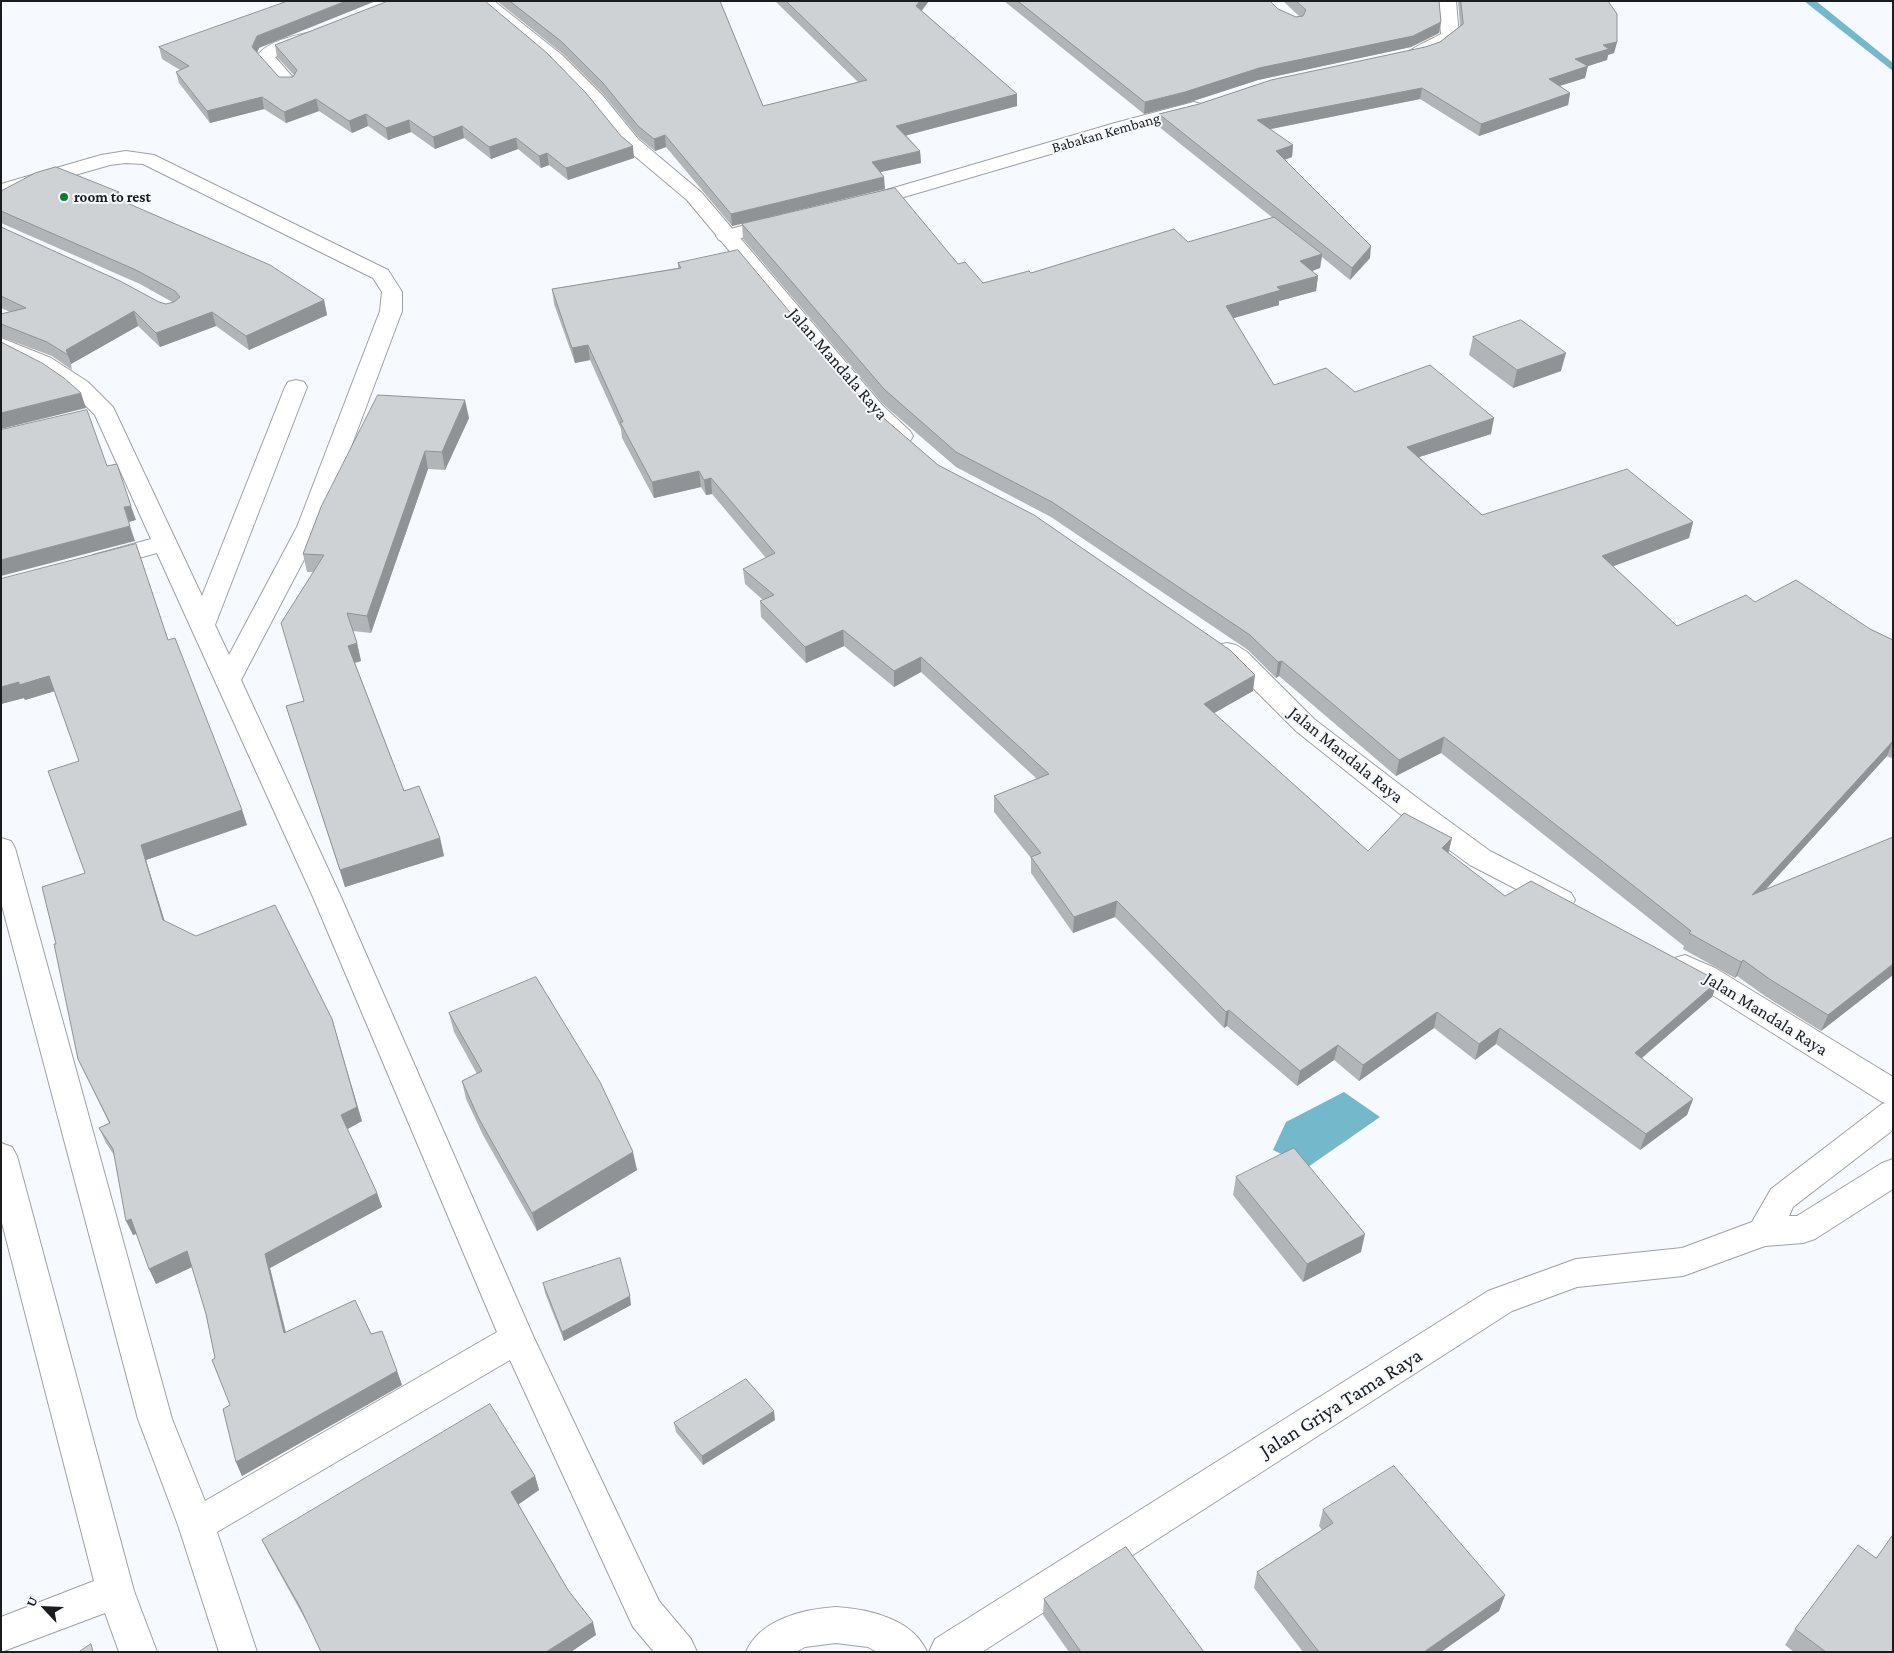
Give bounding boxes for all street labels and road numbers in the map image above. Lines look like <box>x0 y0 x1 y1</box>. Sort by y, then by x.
street label: Babakan Kembang <box>1050 109 1162 157</box>
street label: Jalan Mandala Raya <box>783 304 893 424</box>
street label: Jalan Mandala Raya <box>1284 702 1408 808</box>
street label: Jalan Mandala Raya <box>1700 967 1832 1061</box>
street label: Jalan Griya Tama Raya <box>1255 1343 1427 1463</box>

